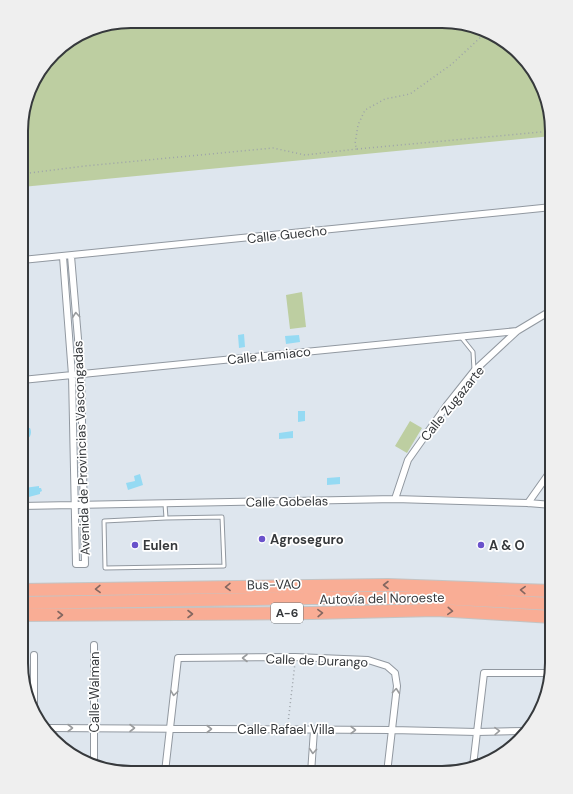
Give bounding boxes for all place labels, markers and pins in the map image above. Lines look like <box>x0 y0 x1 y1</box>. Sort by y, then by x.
place label: Agroseguro <box>270 531 344 548</box>
marker: Agroseguro <box>257 534 267 544</box>
place label: Eulen <box>143 537 178 554</box>
place label: A & O <box>489 537 525 554</box>
marker: Eulen <box>130 540 140 550</box>
marker: A & O <box>476 540 486 550</box>

